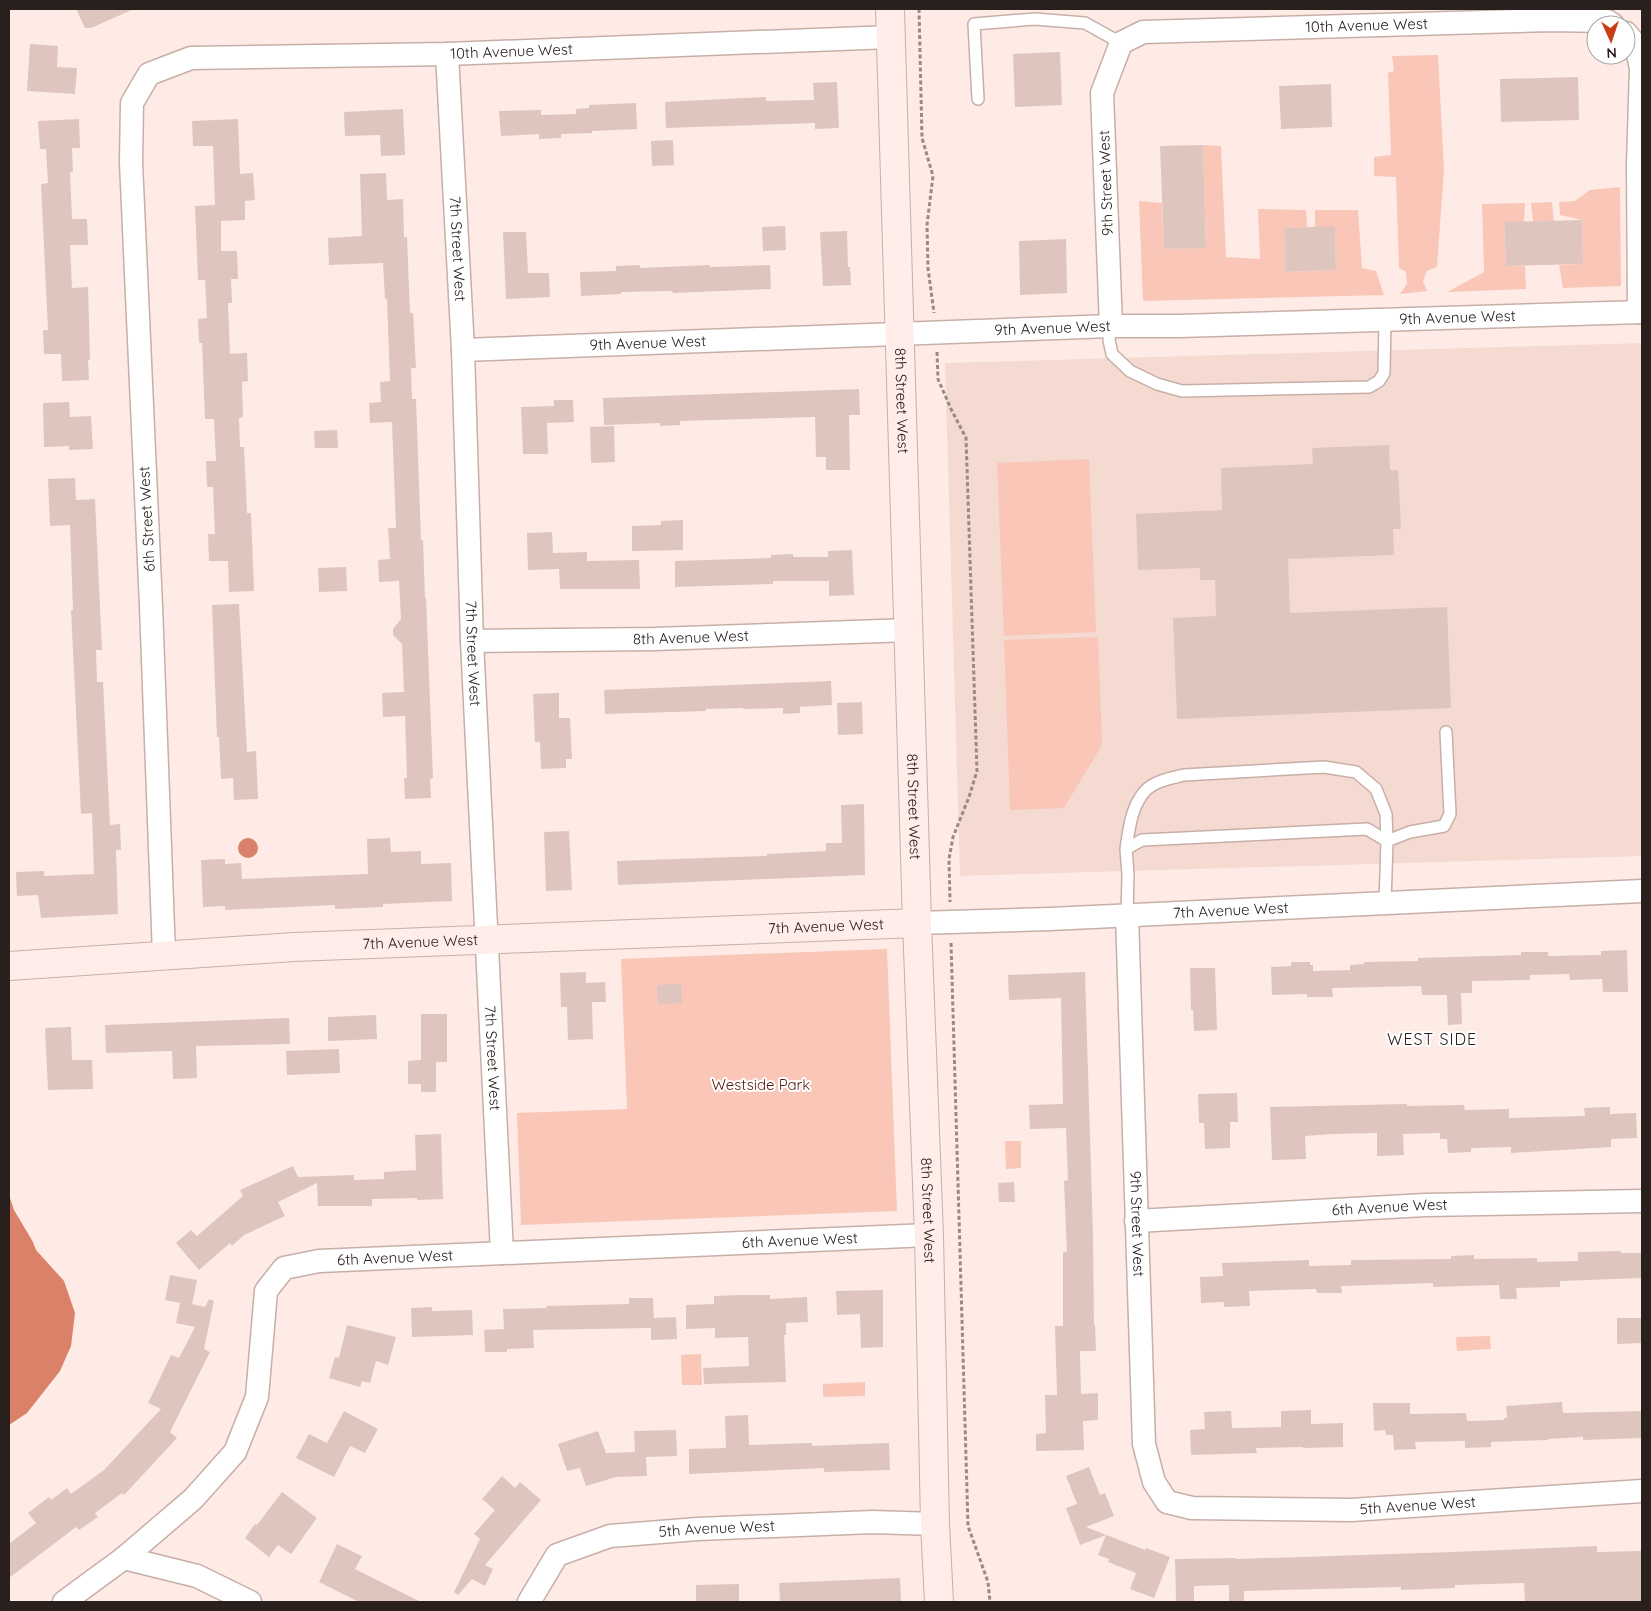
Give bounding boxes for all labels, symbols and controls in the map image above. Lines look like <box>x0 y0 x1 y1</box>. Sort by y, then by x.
street label: 10th Avenue West <box>1305 14 1428 36</box>
north arrow <box>1586 15 1636 65</box>
street label: 10th Avenue West <box>450 39 573 63</box>
text: N <box>1606 44 1617 62</box>
street label: 9th Street West <box>1094 130 1117 236</box>
street label: 7th Street West <box>446 196 470 302</box>
street label: 9th Avenue West <box>1399 306 1516 328</box>
street label: 9th Avenue West <box>994 316 1111 339</box>
street label: 9th Avenue West <box>589 331 706 354</box>
street label: 8th Street West <box>891 348 913 454</box>
street label: 6th Street West <box>134 466 159 572</box>
street label: 7th Street West <box>462 600 485 707</box>
street label: 8th Avenue West <box>633 626 749 648</box>
street label: 8th Street West <box>903 753 925 860</box>
street label: 7th Avenue West <box>1172 898 1289 922</box>
street label: 7th Avenue West <box>768 914 884 938</box>
street label: 7th Avenue West <box>362 930 478 953</box>
street label: 7th Street West <box>481 1005 505 1111</box>
district label: WEST SIDE <box>1387 1029 1477 1049</box>
park label: Westside Park <box>712 1075 810 1094</box>
street label: 8th Street West <box>917 1157 940 1263</box>
street label: 9th Street West <box>1126 1170 1149 1277</box>
street label: 6th Avenue West <box>1331 1195 1448 1219</box>
street label: 6th Avenue West <box>741 1228 858 1252</box>
street label: 6th Avenue West <box>337 1245 454 1269</box>
street label: 5th Avenue West <box>1359 1492 1476 1518</box>
street label: 5th Avenue West <box>658 1516 775 1541</box>

